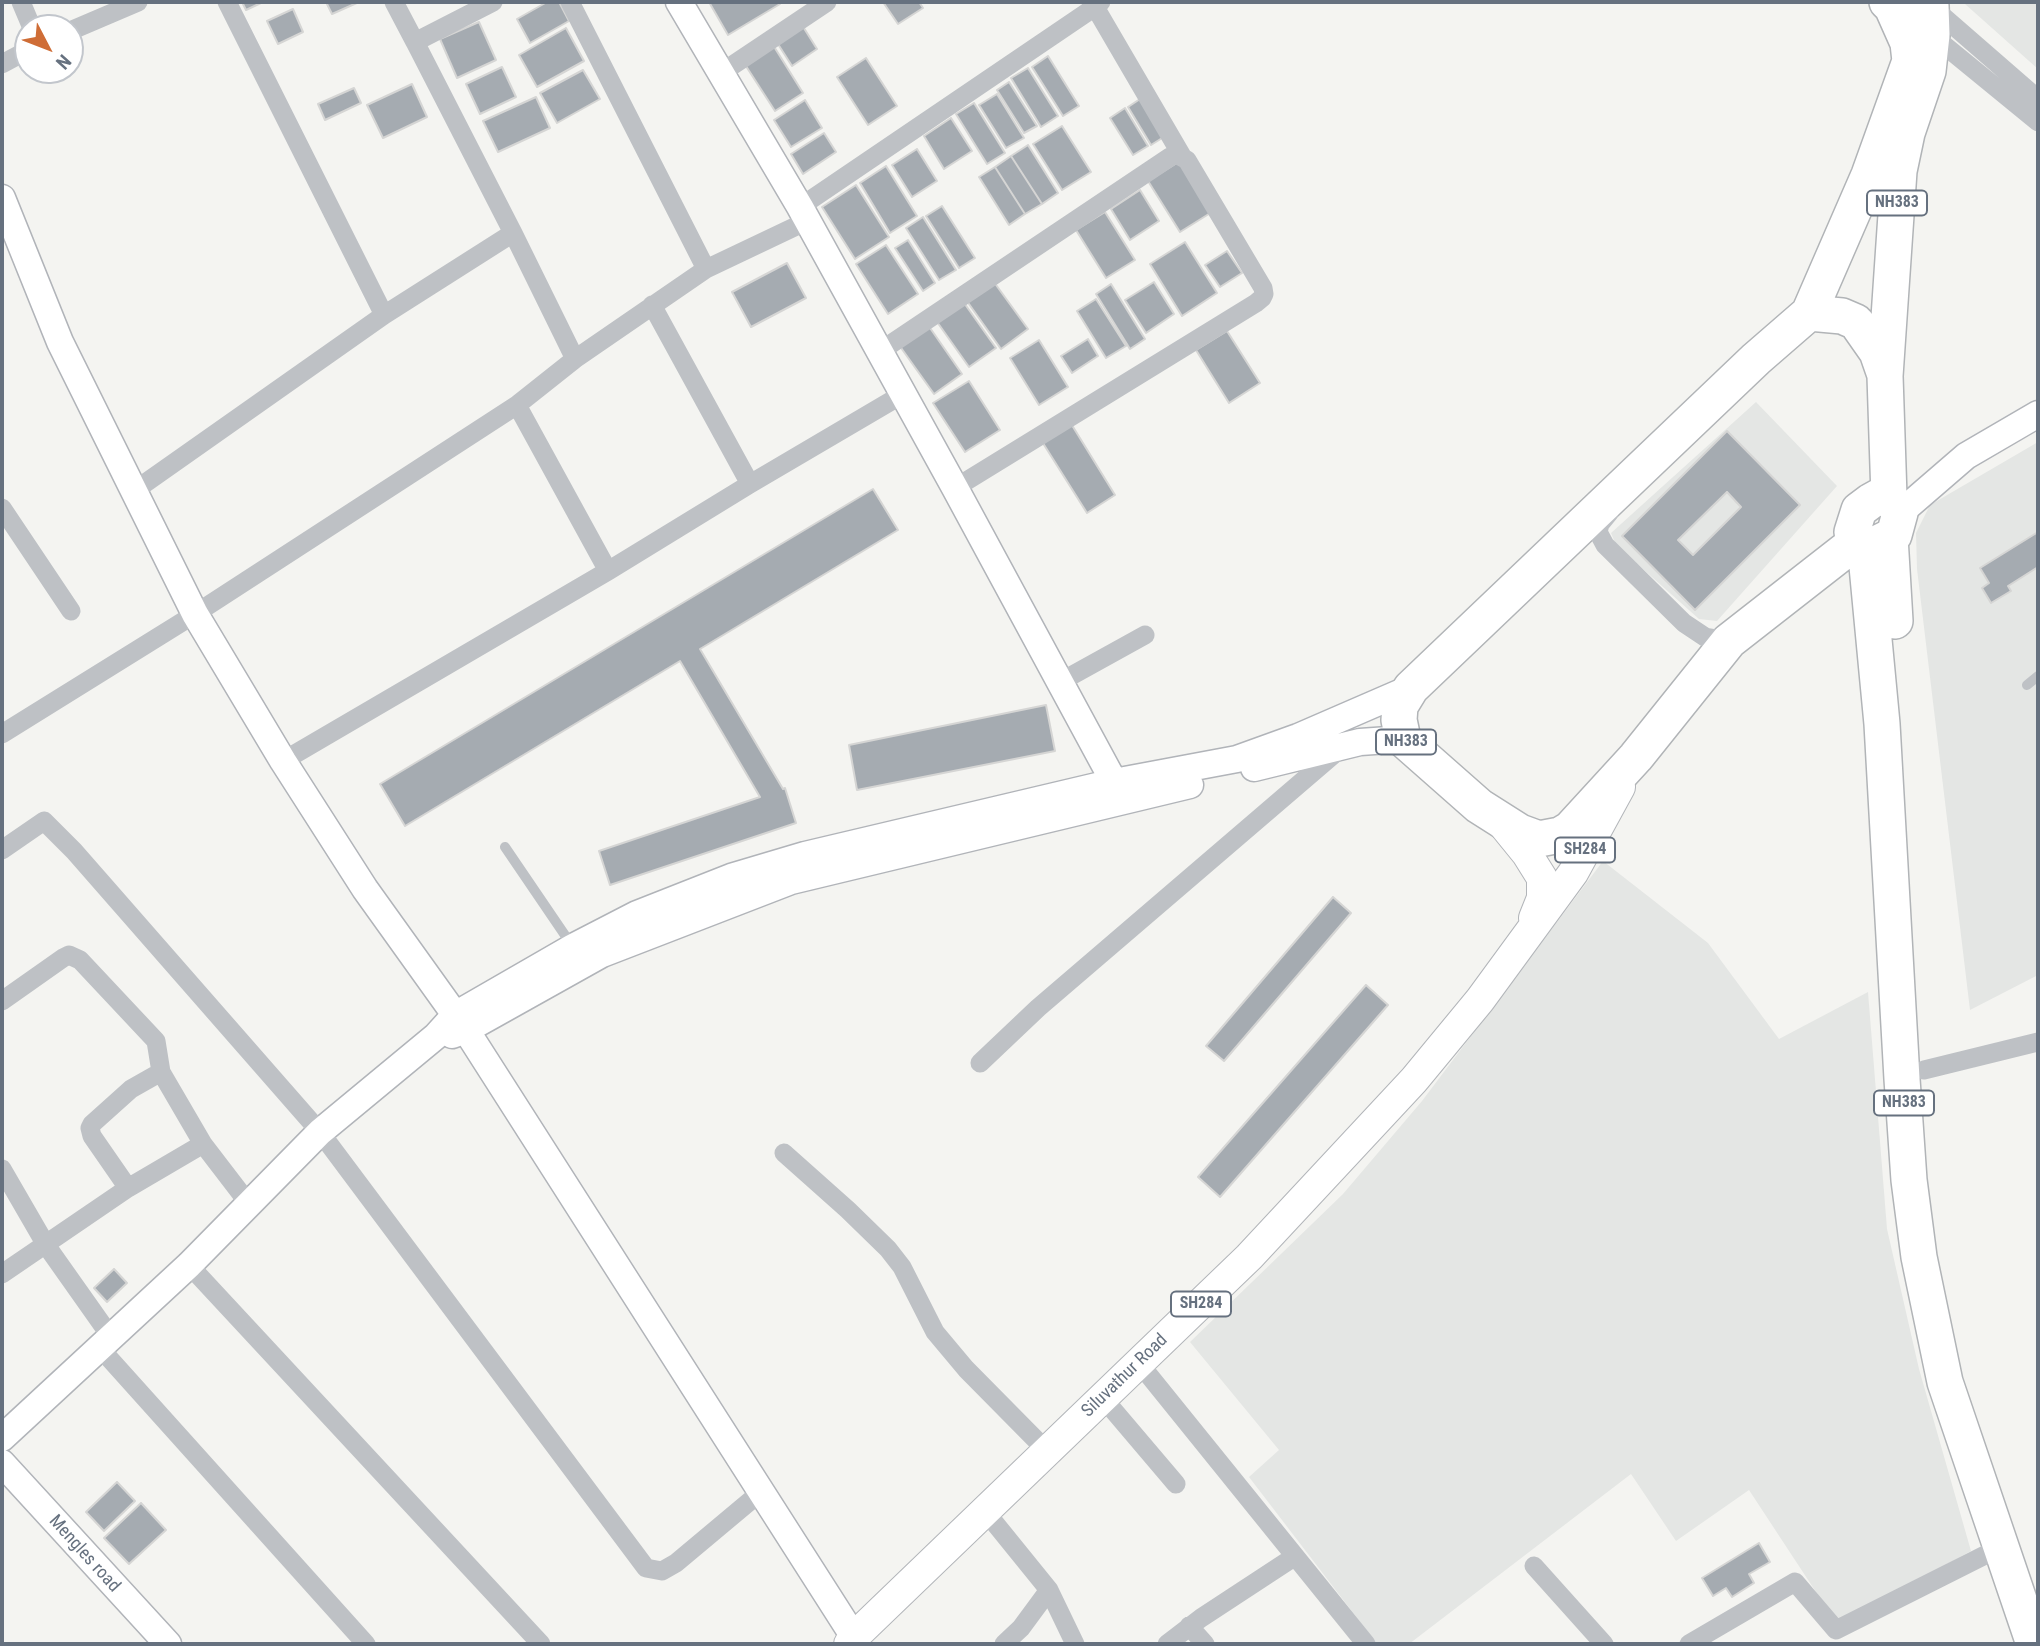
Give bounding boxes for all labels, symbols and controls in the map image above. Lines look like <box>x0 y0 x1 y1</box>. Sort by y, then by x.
north arrow <box>14 14 84 84</box>
text: N <box>51 50 76 74</box>
road number: NH383 <box>1867 190 1927 216</box>
road number: NH383 <box>1376 730 1436 754</box>
road number: SH284 <box>1555 838 1615 862</box>
road number: NH383 <box>1874 1091 1934 1116</box>
road number: SH284 <box>1171 1292 1231 1316</box>
street label: Siluvathur Road <box>1078 1330 1172 1422</box>
street label: Mengles road <box>44 1511 124 1597</box>

